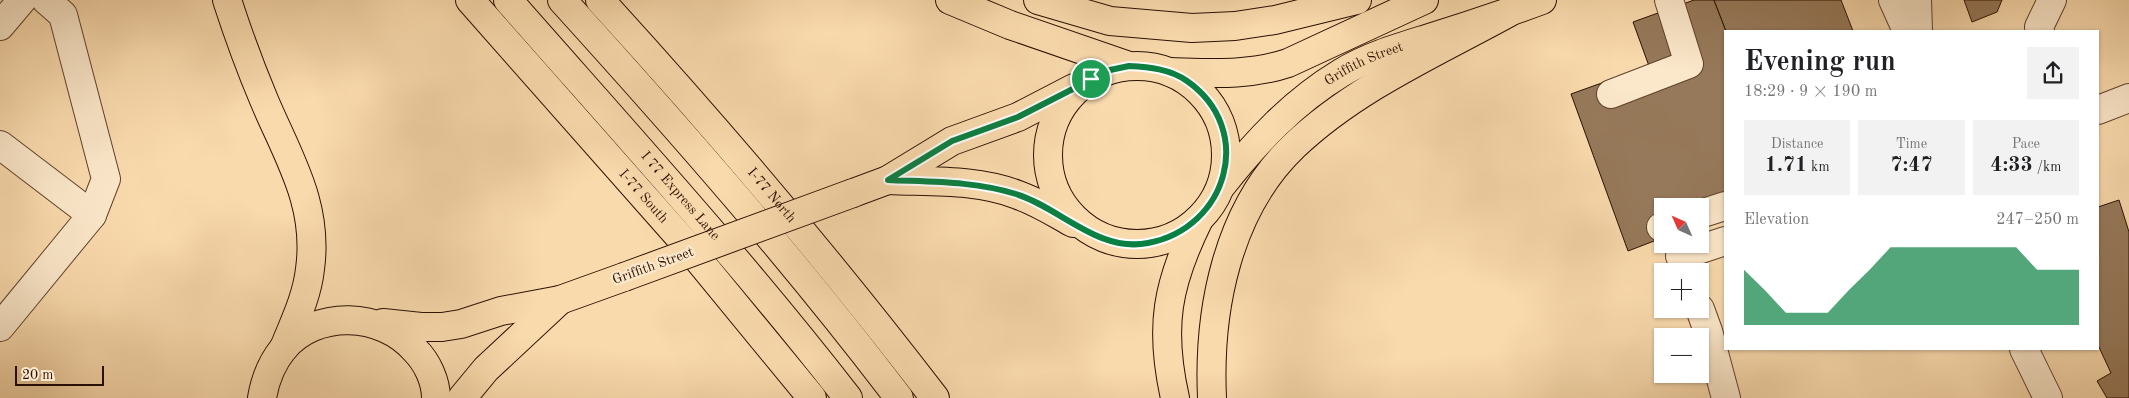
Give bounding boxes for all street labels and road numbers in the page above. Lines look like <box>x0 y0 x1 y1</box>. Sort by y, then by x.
street label: Griffith Street <box>1322 40 1405 89</box>
street label: I 77 Express Lane <box>638 149 723 243</box>
street label: I-77 North <box>745 165 799 226</box>
street label: I-77 South <box>616 167 671 226</box>
street label: Griffith Street <box>611 245 696 287</box>

